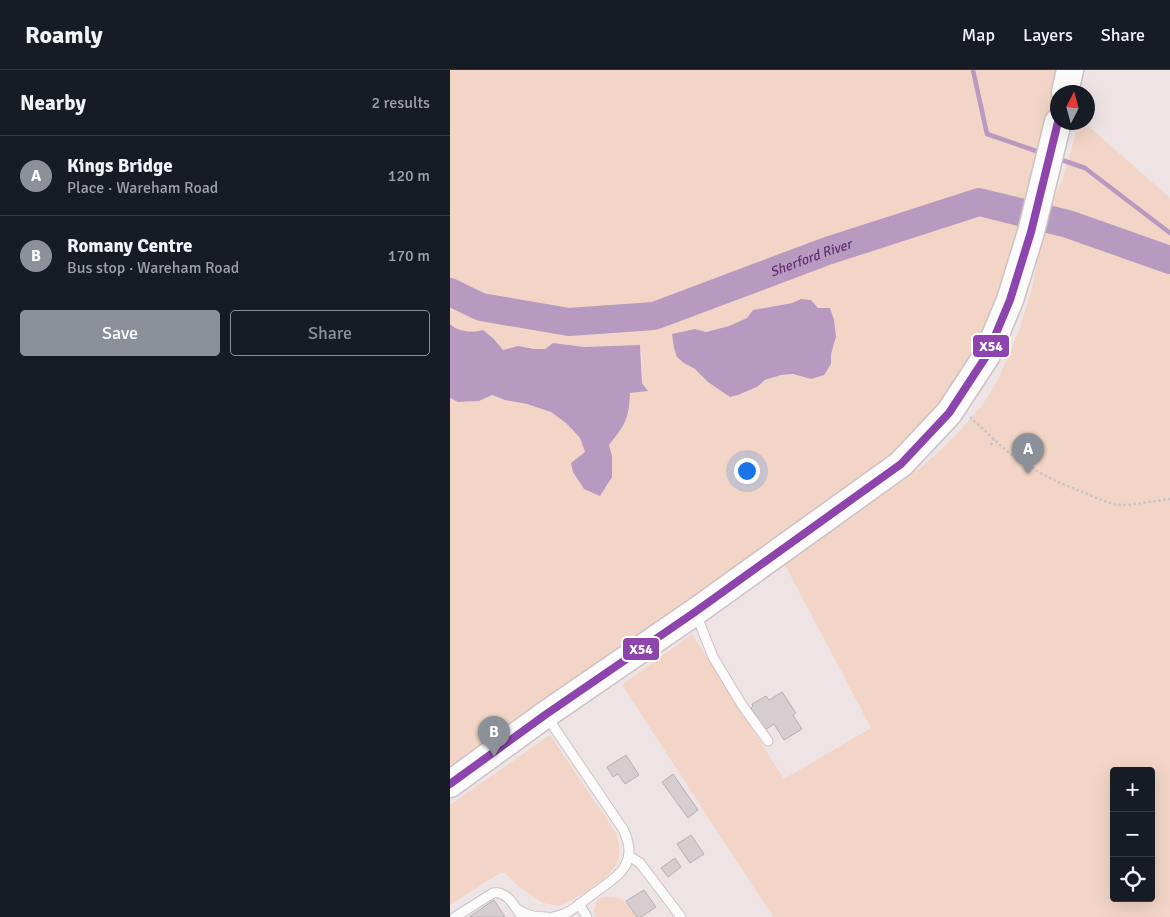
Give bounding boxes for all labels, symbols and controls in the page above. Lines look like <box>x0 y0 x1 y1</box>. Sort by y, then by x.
text: Roamly <box>25 20 103 50</box>
text: Map <box>962 24 995 46</box>
text: Layers <box>1023 24 1073 46</box>
text: Share <box>1101 24 1145 46</box>
north arrow <box>1050 85 1095 130</box>
text: Nearby <box>20 90 86 116</box>
text: 2 results <box>371 93 430 113</box>
text: Kings Bridge <box>67 154 173 178</box>
text: A <box>31 166 41 186</box>
text: 120 m <box>388 166 430 186</box>
text: Place · Wareham Road <box>67 178 218 198</box>
text: Romany Centre <box>67 234 192 258</box>
water label: Sherford River <box>767 235 855 280</box>
text: B <box>31 246 41 266</box>
text: 170 m <box>388 246 430 266</box>
text: Bus stop · Wareham Road <box>67 258 239 278</box>
button: Save <box>20 310 220 356</box>
button: Share <box>230 310 430 356</box>
line badge: X54 <box>972 334 1010 358</box>
text: X54 <box>979 338 1003 355</box>
pin: A <box>1012 433 1044 474</box>
your location <box>734 458 760 484</box>
line badge: X54 <box>622 637 660 661</box>
text: X54 <box>629 641 653 658</box>
pin: B <box>478 716 510 757</box>
map controls <box>1110 767 1155 902</box>
button: + <box>1110 767 1155 812</box>
button: − <box>1110 812 1155 857</box>
button: locate <box>1110 857 1155 902</box>

